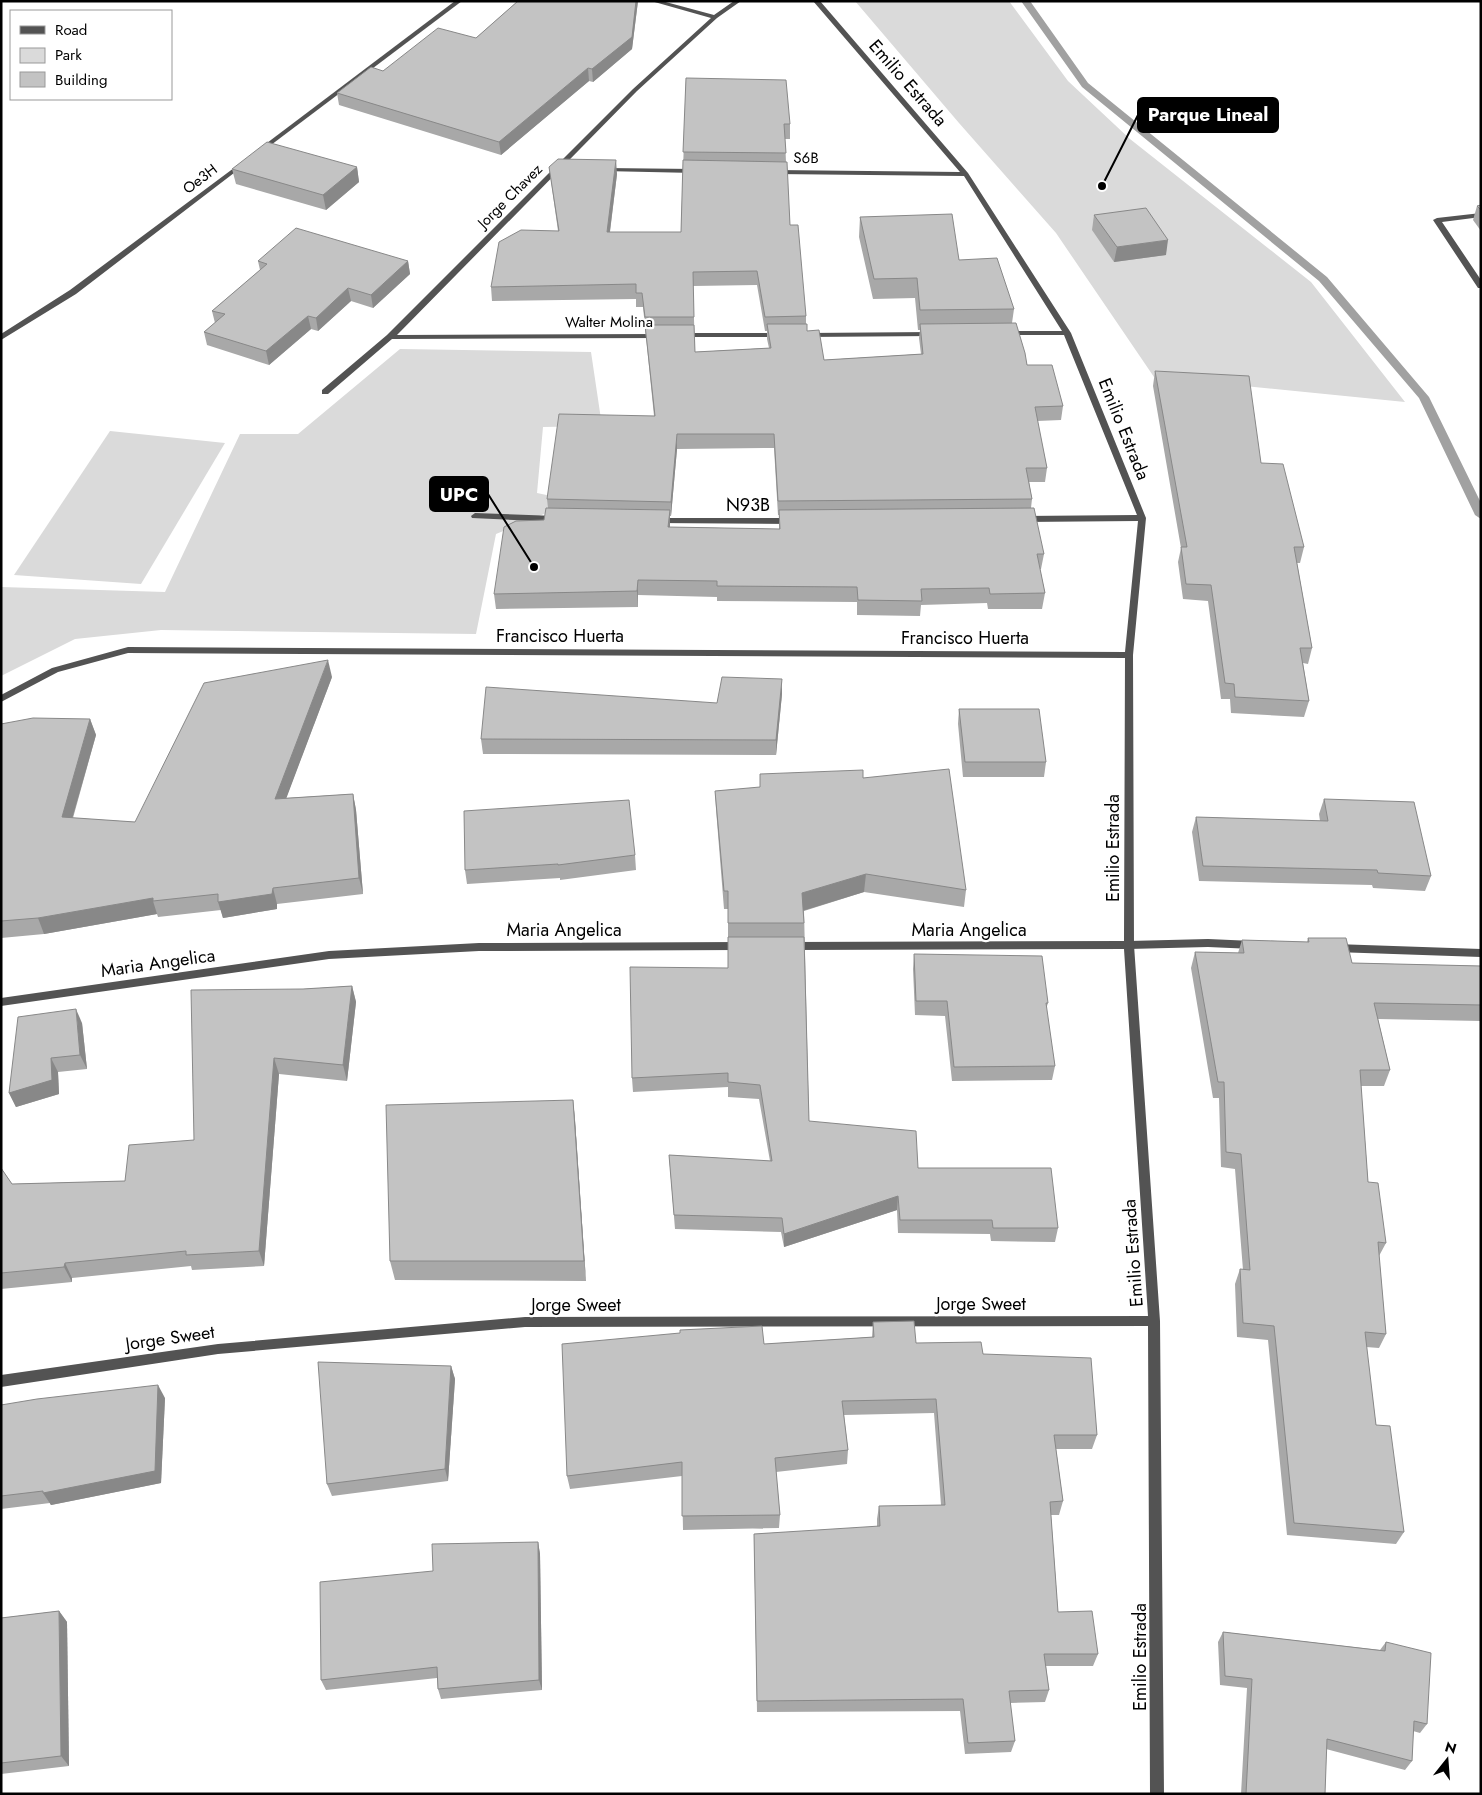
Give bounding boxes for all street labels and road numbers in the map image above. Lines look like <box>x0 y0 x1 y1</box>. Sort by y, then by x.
street label: Emilio Estrada <box>863 34 953 132</box>
street label: S6B <box>793 147 819 169</box>
street label: Oe3H <box>178 159 222 199</box>
street label: Jorge Chavez <box>471 159 547 235</box>
street label: Walter Molina <box>565 311 653 333</box>
street label: Emilio Estrada <box>1092 374 1156 484</box>
street label: N93B <box>726 492 770 518</box>
street label: Francisco Huerta <box>496 623 624 649</box>
street label: Francisco Huerta <box>901 625 1029 651</box>
street label: Emilio Estrada <box>1100 794 1126 902</box>
street label: Maria Angelica <box>506 917 622 943</box>
street label: Maria Angelica <box>911 917 1027 943</box>
street label: Maria Angelica <box>99 942 217 984</box>
street label: Emilio Estrada <box>1116 1198 1150 1308</box>
street label: Jorge Sweet <box>934 1291 1027 1317</box>
street label: Jorge Sweet <box>529 1292 622 1318</box>
street label: Jorge Sweet <box>122 1319 217 1357</box>
street label: Emilio Estrada <box>1127 1603 1153 1711</box>

